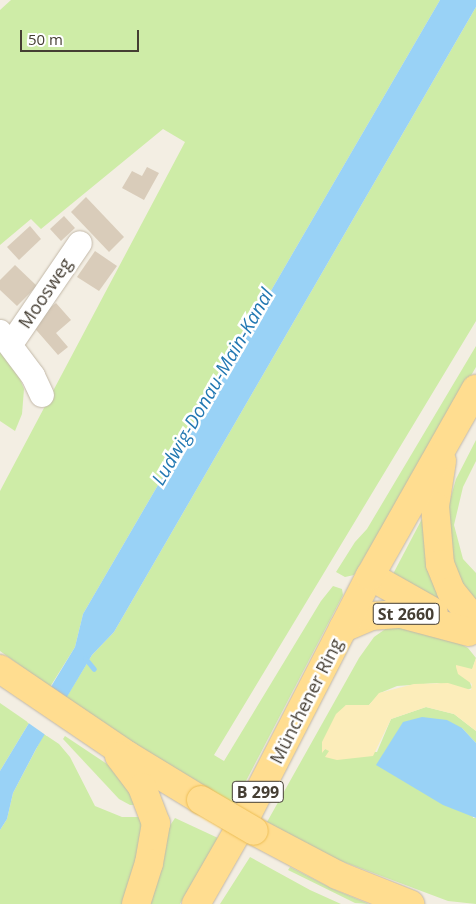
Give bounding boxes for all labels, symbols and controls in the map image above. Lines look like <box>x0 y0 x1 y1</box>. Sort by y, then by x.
scale bar <box>22 20 141 52</box>
text: 50 m <box>28 29 63 49</box>
street label: Moosweg <box>14 254 76 332</box>
water label: Ludwig-Donau-Main-Kanal <box>147 285 279 489</box>
road number: St 2660 <box>372 600 440 628</box>
street label: Münchener Ring <box>265 635 347 767</box>
road number: B 299 <box>232 779 284 806</box>

